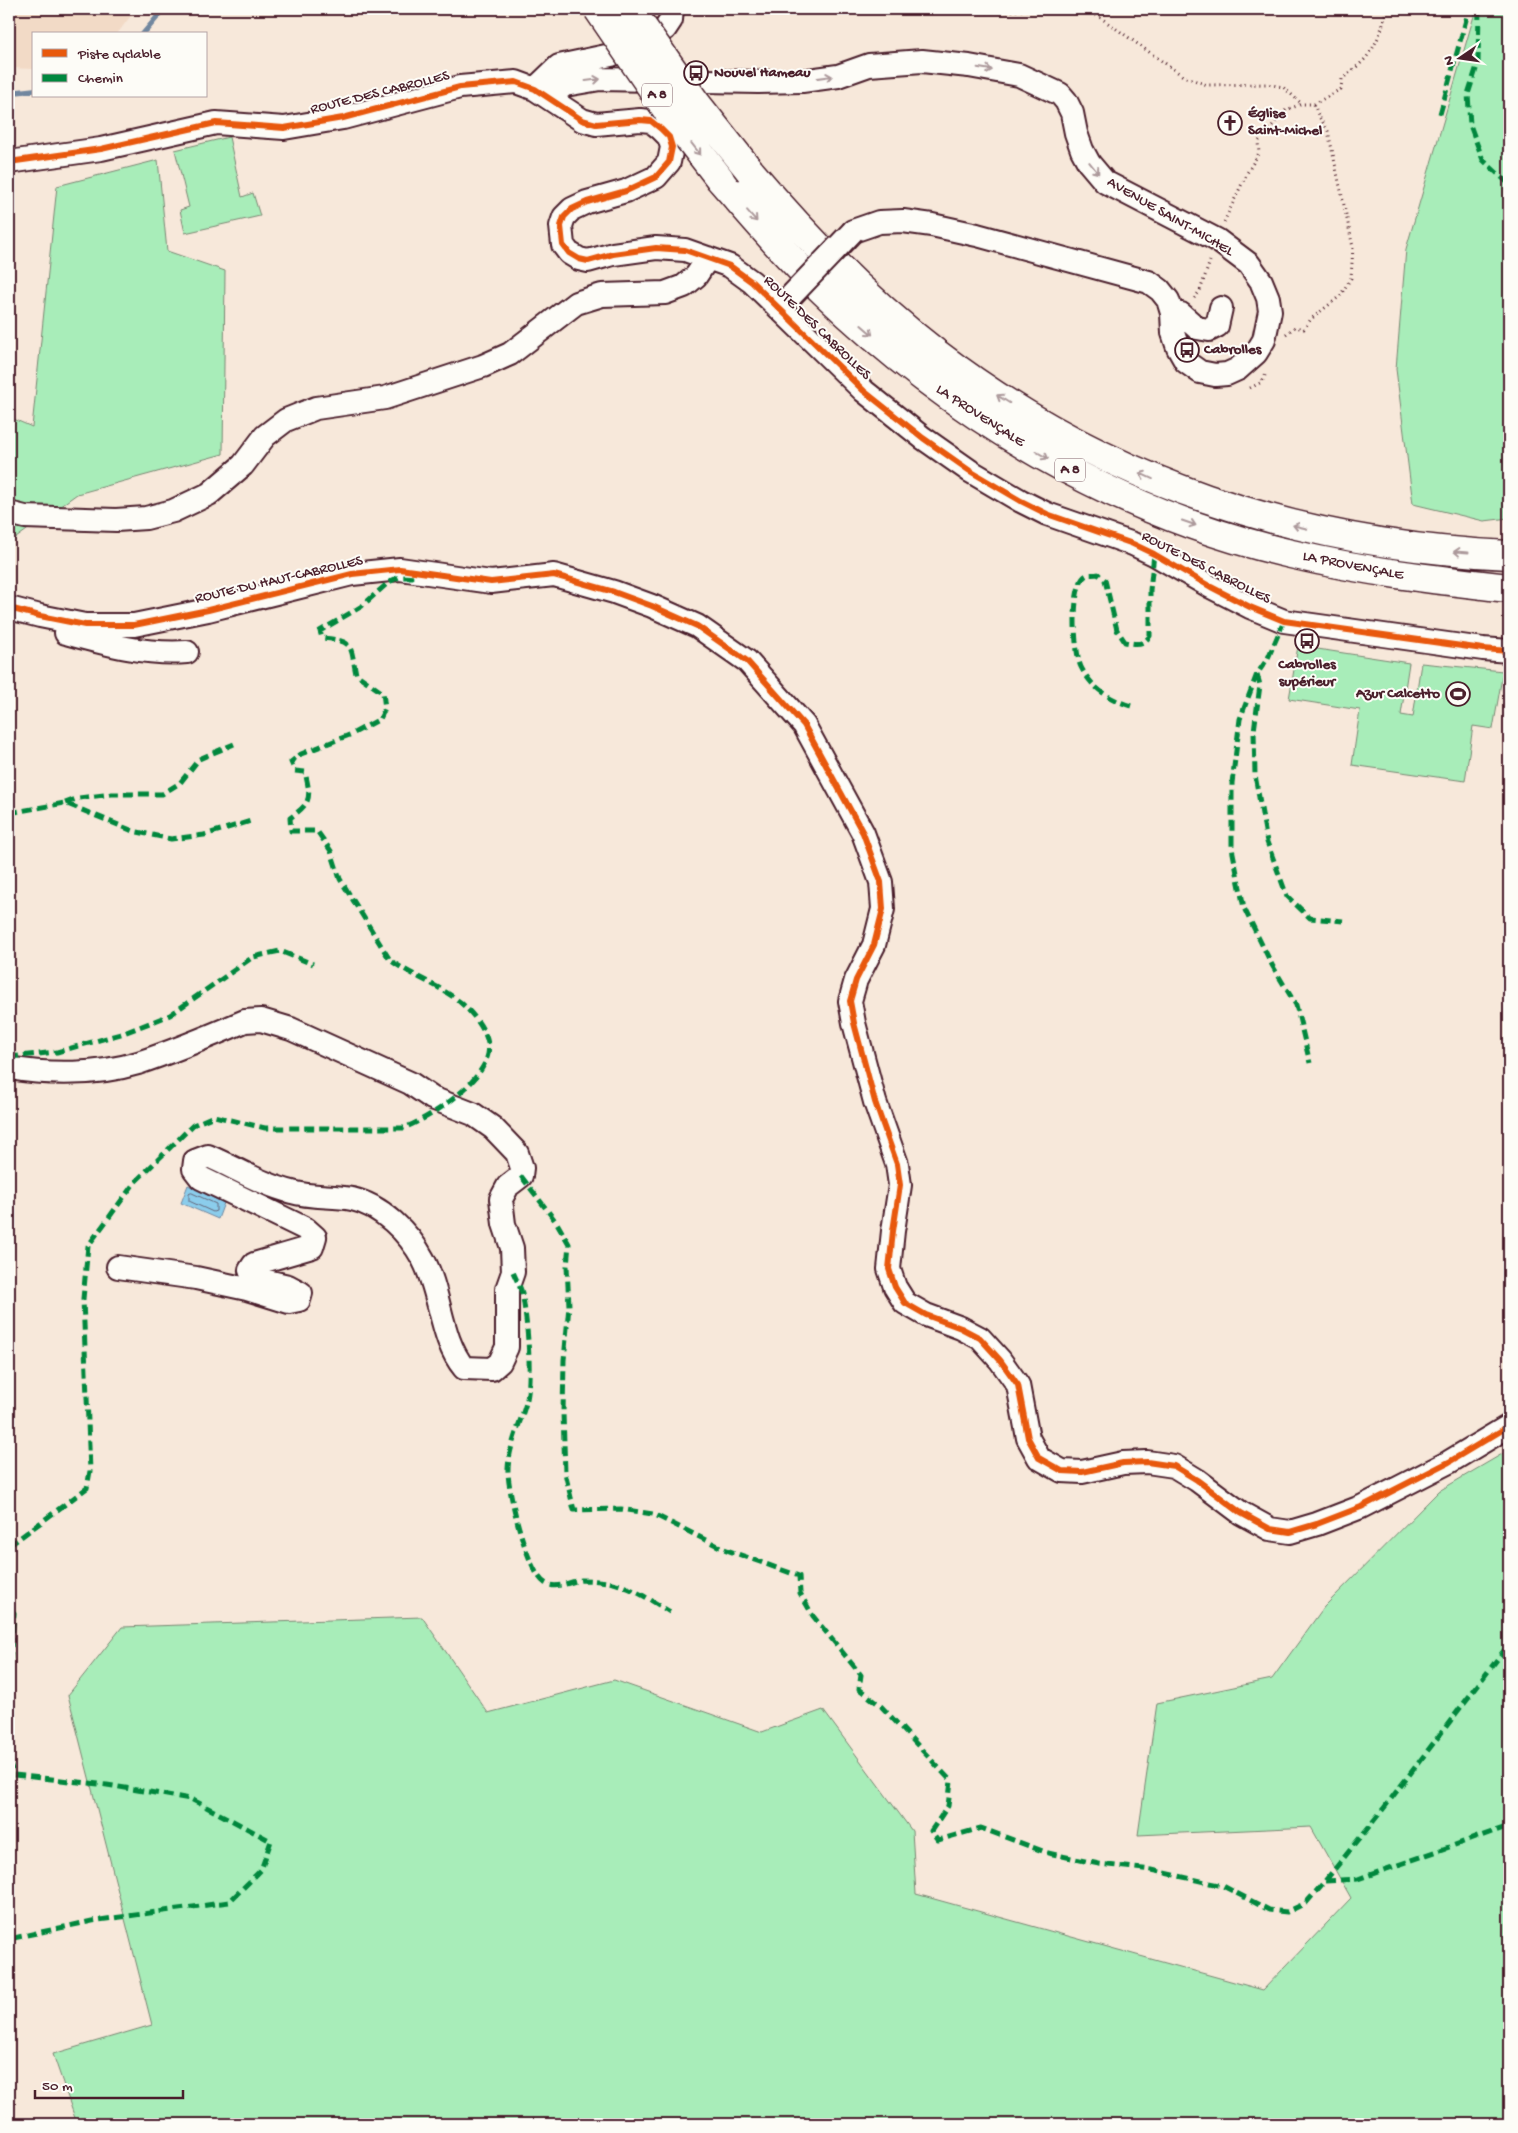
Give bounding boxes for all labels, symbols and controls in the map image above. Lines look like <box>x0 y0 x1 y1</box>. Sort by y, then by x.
legend <box>32 32 208 98</box>
north arrow <box>1436 32 1486 82</box>
text: Piste cyclable <box>77 46 161 64</box>
text: N <box>1440 54 1459 67</box>
bus stop icon: Nouvel Hameau <box>683 60 709 86</box>
place label: Nouvel Hameau <box>714 64 811 82</box>
one-way arrow <box>977 65 993 75</box>
street label: ROUTE DES CABROLLES <box>309 67 451 119</box>
text: Chemin <box>78 70 123 88</box>
one-way arrow <box>817 72 833 82</box>
one-way arrow <box>585 75 601 85</box>
road number: A 8 <box>642 84 672 106</box>
place label: Église Saint-Michel <box>1248 105 1323 140</box>
church icon: Église Saint-Michel <box>1217 110 1243 136</box>
one-way arrow <box>691 142 702 155</box>
one-way arrow <box>1089 162 1100 175</box>
street label: AVENUE SAINT-MICHEL <box>1104 173 1237 261</box>
one-way arrow <box>746 209 758 222</box>
street label: ROUTE DES CABROLLES <box>759 272 875 384</box>
one-way arrow <box>860 324 873 335</box>
bus stop icon: Cabrolles <box>1174 337 1200 363</box>
place label: Cabrolles <box>1203 341 1263 359</box>
street label: LA PROVENÇALE <box>932 381 1028 452</box>
one-way arrow <box>996 394 1010 405</box>
one-way arrow <box>1034 450 1048 460</box>
road number: A 8 <box>1055 458 1085 482</box>
one-way arrow <box>1139 470 1154 480</box>
one-way arrow <box>1181 519 1196 528</box>
one-way arrow <box>1293 522 1309 531</box>
street label: ROUTE DES CABROLLES <box>1138 528 1274 608</box>
street label: LA PROVENÇALE <box>1301 547 1406 585</box>
one-way arrow <box>1453 548 1469 557</box>
street label: ROUTE DU HAUT-CABROLLES <box>193 552 365 608</box>
bus stop icon: Cabrolles supérieur <box>1294 628 1320 654</box>
place label: Cabrolles supérieur <box>1277 656 1337 691</box>
sports icon: Azur Calcetto <box>1445 681 1471 707</box>
place label: Azur Calcetto <box>1355 685 1440 703</box>
scale bar <box>35 2068 182 2100</box>
text: 50 m <box>42 2078 73 2096</box>

